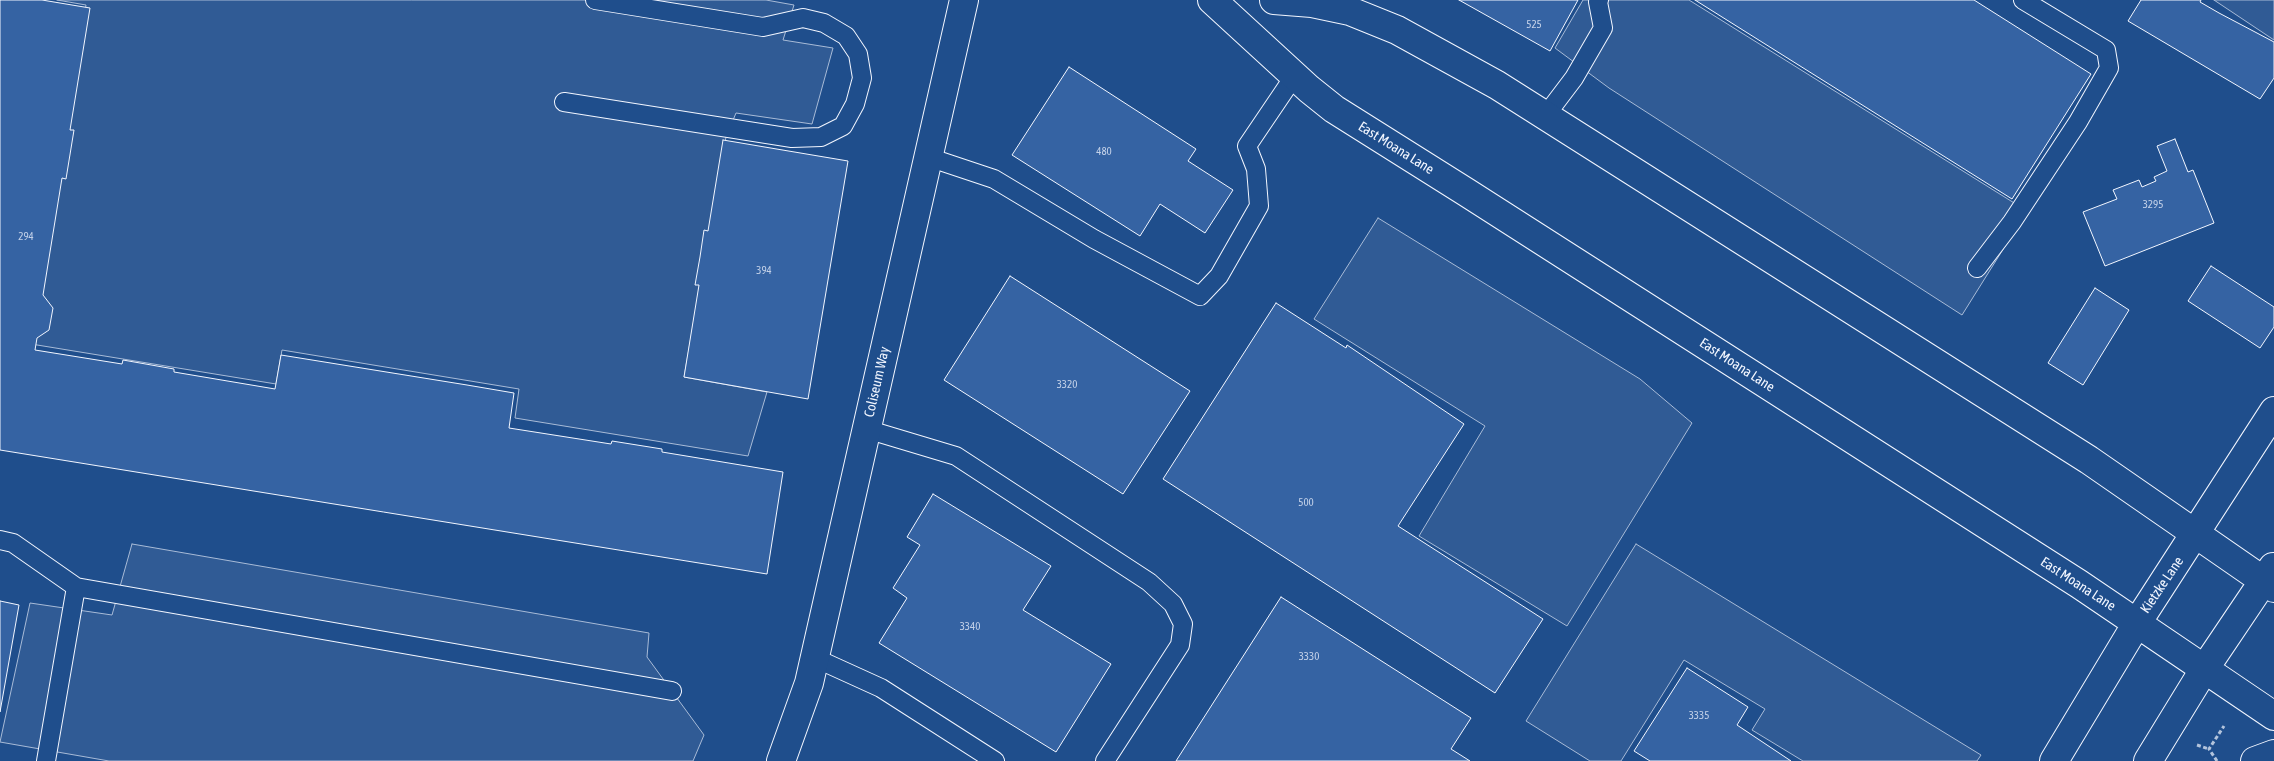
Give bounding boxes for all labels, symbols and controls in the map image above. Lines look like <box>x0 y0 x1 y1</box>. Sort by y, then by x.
house number: 525 <box>1526 18 1542 32</box>
street label: East Moana Lane <box>1355 118 1437 178</box>
house number: 480 <box>1096 145 1112 159</box>
house number: 3295 <box>2143 198 2163 212</box>
house number: 294 <box>18 230 34 244</box>
house number: 394 <box>756 264 772 278</box>
street label: East Moana Lane <box>1696 335 1778 395</box>
street label: Coliseum Way <box>861 345 893 419</box>
house number: 3320 <box>1057 378 1077 392</box>
house number: 500 <box>1298 496 1314 510</box>
street label: Kietzke Lane <box>2137 553 2187 617</box>
street label: East Moana Lane <box>2037 554 2119 614</box>
house number: 3340 <box>960 620 980 634</box>
house number: 3330 <box>1299 650 1319 664</box>
house number: 3335 <box>1689 709 1709 723</box>

